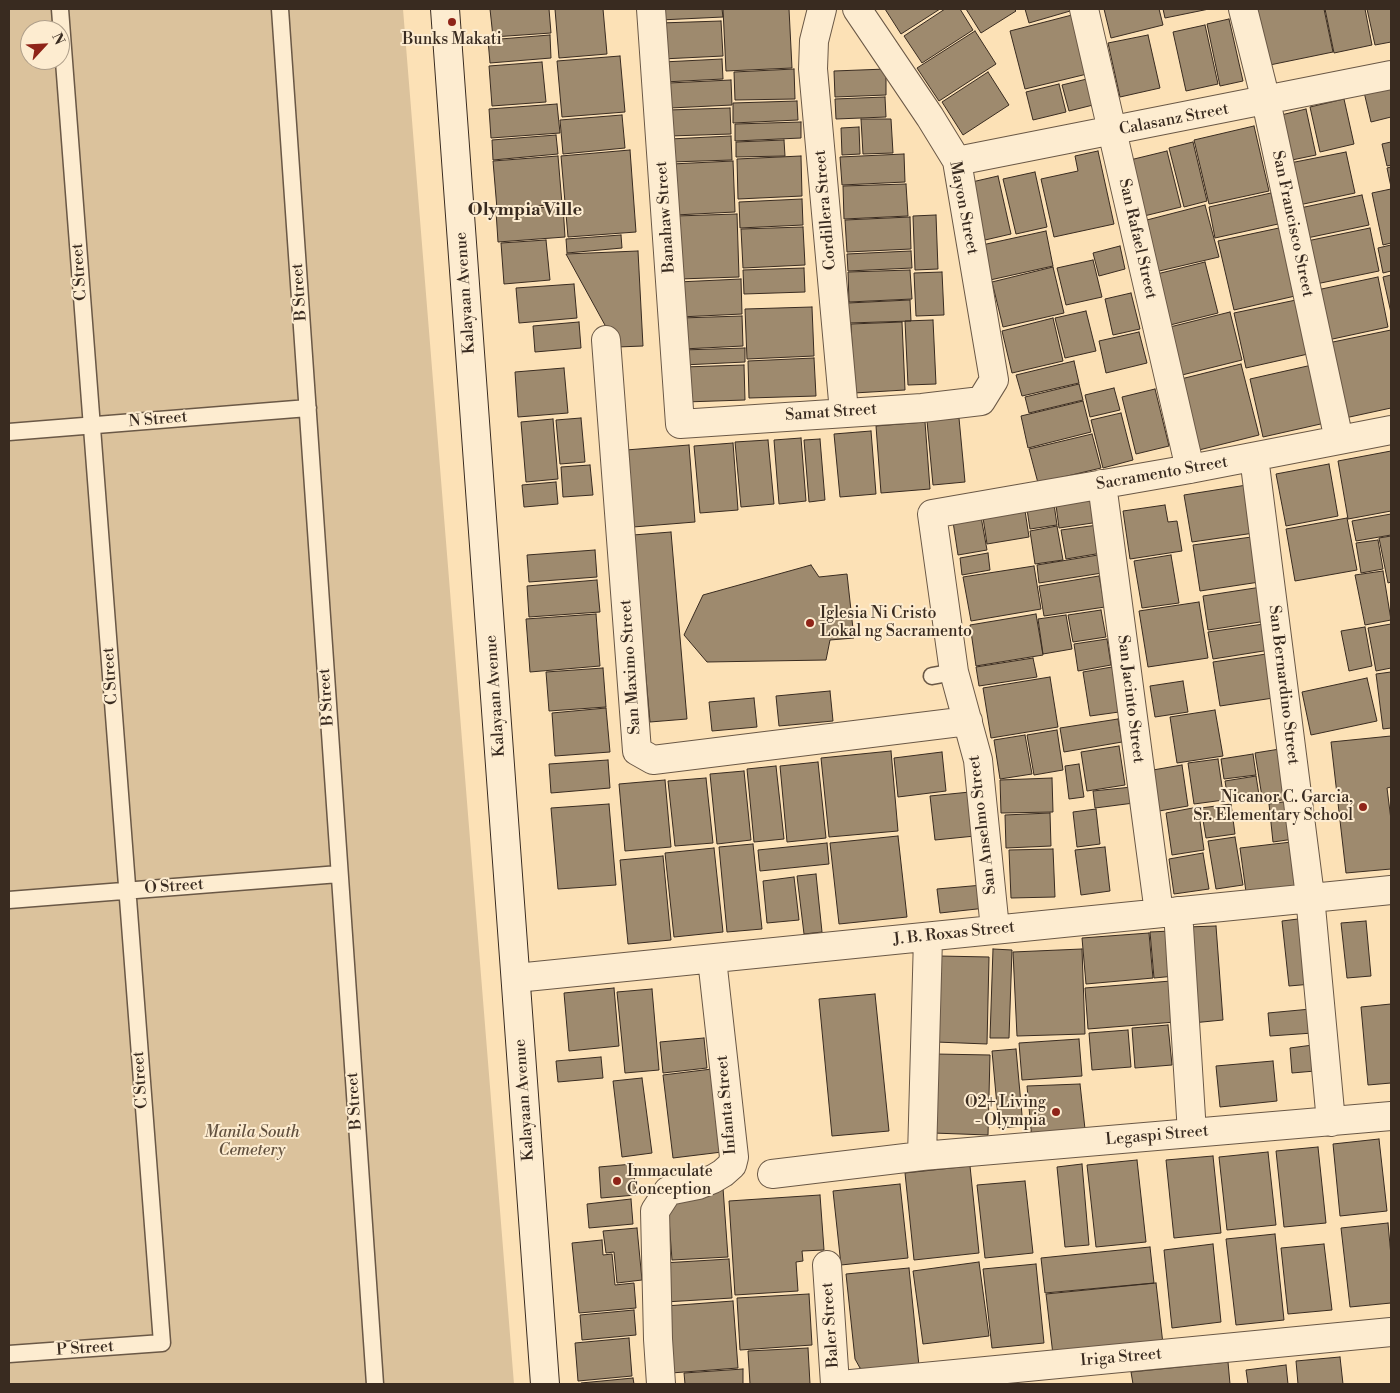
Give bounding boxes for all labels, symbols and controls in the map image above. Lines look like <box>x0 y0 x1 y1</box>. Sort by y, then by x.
marker: Bunks Makati <box>446 16 458 28</box>
north arrow <box>20 20 70 70</box>
text: N <box>47 30 68 48</box>
place label: Bunks Makati <box>402 30 502 50</box>
street label: Calasanz Street <box>1118 100 1230 140</box>
street label: Cordillera Street <box>811 149 841 271</box>
street label: San Francisco Street <box>1267 149 1317 299</box>
street label: Banahaw Street <box>653 160 679 274</box>
street label: Mayon Street <box>945 160 981 256</box>
street label: San Rafael Street <box>1114 177 1160 301</box>
district label: Olympia Ville <box>468 200 582 222</box>
street label: Kalayaan Avenue <box>452 231 480 355</box>
street label: C Street <box>68 243 92 301</box>
street label: B Street <box>288 262 312 322</box>
street label: Samat Street <box>785 400 877 426</box>
street label: N Street <box>128 408 188 432</box>
street label: Sacramento Street <box>1095 453 1229 495</box>
street label: San Maximo Street <box>617 599 645 735</box>
place label: Iglesia Ni Cristo Lokal ng Sacramento <box>820 604 972 642</box>
street label: San Bernardino Street <box>1264 604 1302 766</box>
marker: Iglesia Ni Cristo Lokal ng Sacramento <box>804 617 816 629</box>
street label: Kalayaan Avenue <box>482 634 510 758</box>
street label: San Jacinto Street <box>1113 634 1147 764</box>
street label: C Street <box>99 647 123 705</box>
street label: B Street <box>315 667 339 727</box>
street label: San Anselmo Street <box>965 754 1001 896</box>
place label: Nicanor C. Garcia, Sr. Elementary School <box>1193 788 1353 826</box>
marker: Nicanor C. Garcia, Sr. Elementary School <box>1357 801 1369 813</box>
street label: O Street <box>144 875 204 899</box>
street label: J. B. Roxas Street <box>892 918 1016 950</box>
street label: Kalayaan Avenue <box>511 1038 539 1162</box>
street label: C Street <box>129 1051 153 1109</box>
street label: Infanta Street <box>713 1054 741 1156</box>
street label: B Street <box>343 1071 367 1131</box>
place label: O2+ Living - Olympia <box>965 1093 1046 1131</box>
marker: O2+ Living - Olympia <box>1050 1106 1062 1118</box>
street label: Legaspi Street <box>1105 1122 1209 1150</box>
park label: Manila South Cemetery <box>204 1123 300 1161</box>
place label: Immaculate Conception <box>627 1162 713 1200</box>
marker: Immaculate Conception <box>611 1175 623 1187</box>
street label: Baler Street <box>818 1282 844 1368</box>
street label: P Street <box>56 1337 114 1361</box>
street label: Iriga Street <box>1079 1345 1163 1371</box>

